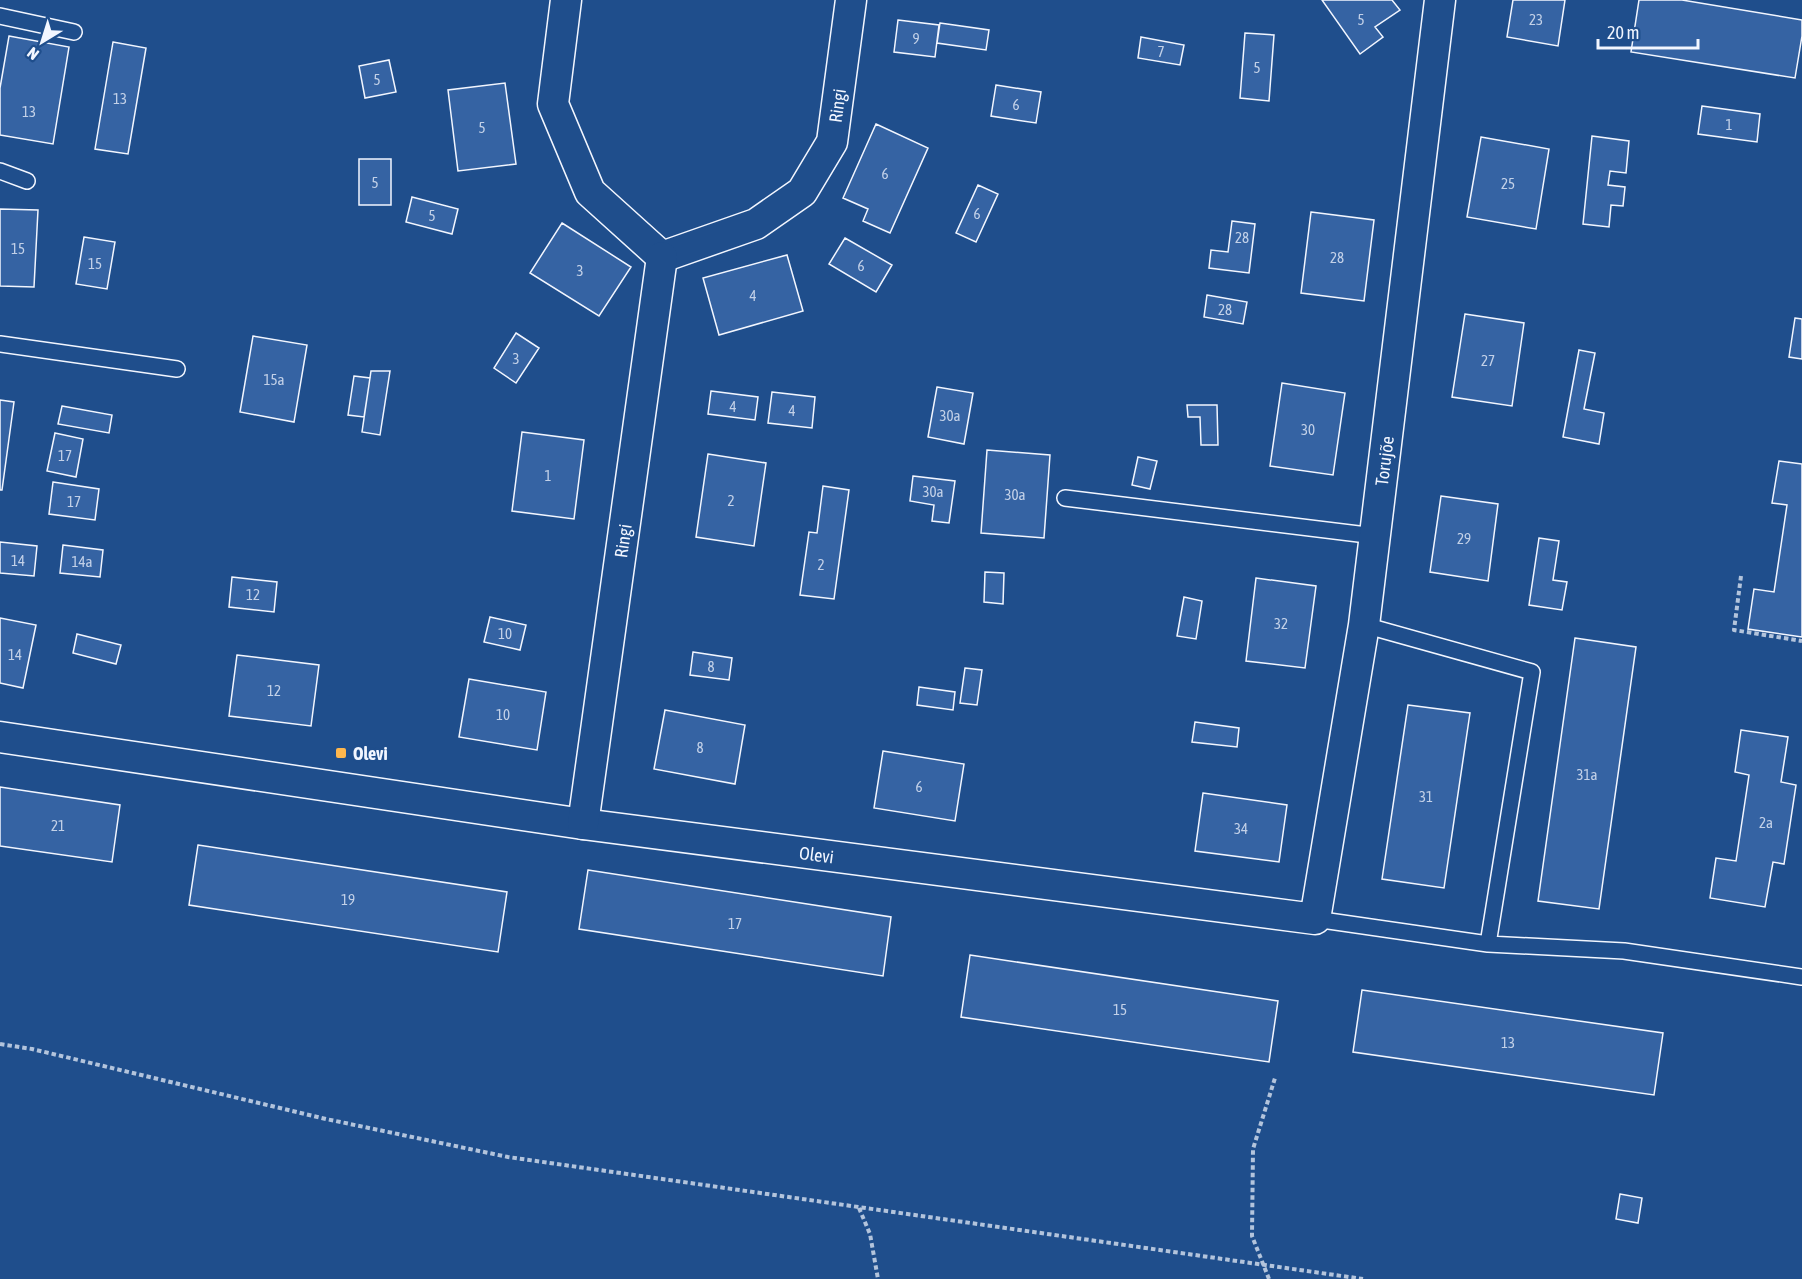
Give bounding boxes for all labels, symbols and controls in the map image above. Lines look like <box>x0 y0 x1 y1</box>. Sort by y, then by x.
house number: 5 <box>1357 11 1365 28</box>
house number: 23 <box>1529 11 1543 28</box>
north arrow <box>12 12 72 72</box>
scale bar <box>1598 12 1698 50</box>
text: 20 m <box>1607 22 1639 43</box>
house number: 9 <box>912 30 920 47</box>
house number: 7 <box>1157 43 1165 60</box>
text: N <box>23 44 42 64</box>
house number: 5 <box>1253 59 1261 76</box>
house number: 5 <box>373 71 381 88</box>
street label: Ringi <box>824 87 850 124</box>
house number: 13 <box>113 90 127 107</box>
house number: 6 <box>1012 96 1020 113</box>
house number: 13 <box>22 103 36 120</box>
house number: 1 <box>1725 116 1733 133</box>
house number: 5 <box>478 119 486 136</box>
house number: 6 <box>881 165 889 182</box>
house number: 5 <box>371 174 379 191</box>
house number: 25 <box>1501 175 1515 192</box>
house number: 6 <box>973 205 981 222</box>
house number: 5 <box>428 207 436 224</box>
house number: 28 <box>1235 229 1249 246</box>
house number: 15 <box>11 240 25 257</box>
house number: 28 <box>1330 249 1344 266</box>
house number: 15 <box>88 255 102 272</box>
house number: 6 <box>857 257 865 274</box>
house number: 3 <box>576 262 584 279</box>
house number: 4 <box>749 287 757 304</box>
house number: 28 <box>1218 301 1232 318</box>
house number: 3 <box>512 350 520 367</box>
house number: 27 <box>1481 352 1495 369</box>
house number: 15a <box>263 371 285 388</box>
house number: 4 <box>729 398 737 415</box>
house number: 4 <box>788 402 796 419</box>
house number: 30a <box>939 407 961 424</box>
house number: 30 <box>1301 421 1315 438</box>
street label: Torujõe <box>1371 435 1397 487</box>
house number: 17 <box>58 447 72 464</box>
house number: 1 <box>544 467 552 484</box>
house number: 30a <box>922 483 944 500</box>
house number: 30a <box>1004 486 1026 503</box>
house number: 2 <box>727 492 735 509</box>
house number: 17 <box>67 493 81 510</box>
street label: Ringi <box>610 523 635 559</box>
house number: 29 <box>1457 530 1471 547</box>
house number: 14 <box>11 552 25 569</box>
house number: 14a <box>71 553 93 570</box>
house number: 2 <box>817 556 825 573</box>
house number: 12 <box>246 586 260 603</box>
house number: 32 <box>1274 615 1288 632</box>
house number: 10 <box>498 625 512 642</box>
house number: 14 <box>8 646 22 663</box>
house number: 8 <box>707 658 715 675</box>
house number: 12 <box>267 682 281 699</box>
house number: 10 <box>496 706 510 723</box>
house number: 8 <box>696 739 704 756</box>
place label: Olevi <box>353 743 388 764</box>
marker: Olevi <box>334 746 348 760</box>
house number: 31a <box>1576 766 1598 783</box>
house number: 6 <box>915 778 923 795</box>
house number: 31 <box>1419 788 1433 805</box>
house number: 2a <box>1759 814 1773 831</box>
house number: 21 <box>51 817 65 834</box>
house number: 34 <box>1234 820 1248 837</box>
street label: Olevi <box>798 842 835 867</box>
house number: 19 <box>341 891 355 908</box>
house number: 17 <box>728 915 742 932</box>
house number: 15 <box>1113 1001 1127 1018</box>
house number: 13 <box>1501 1034 1515 1051</box>

